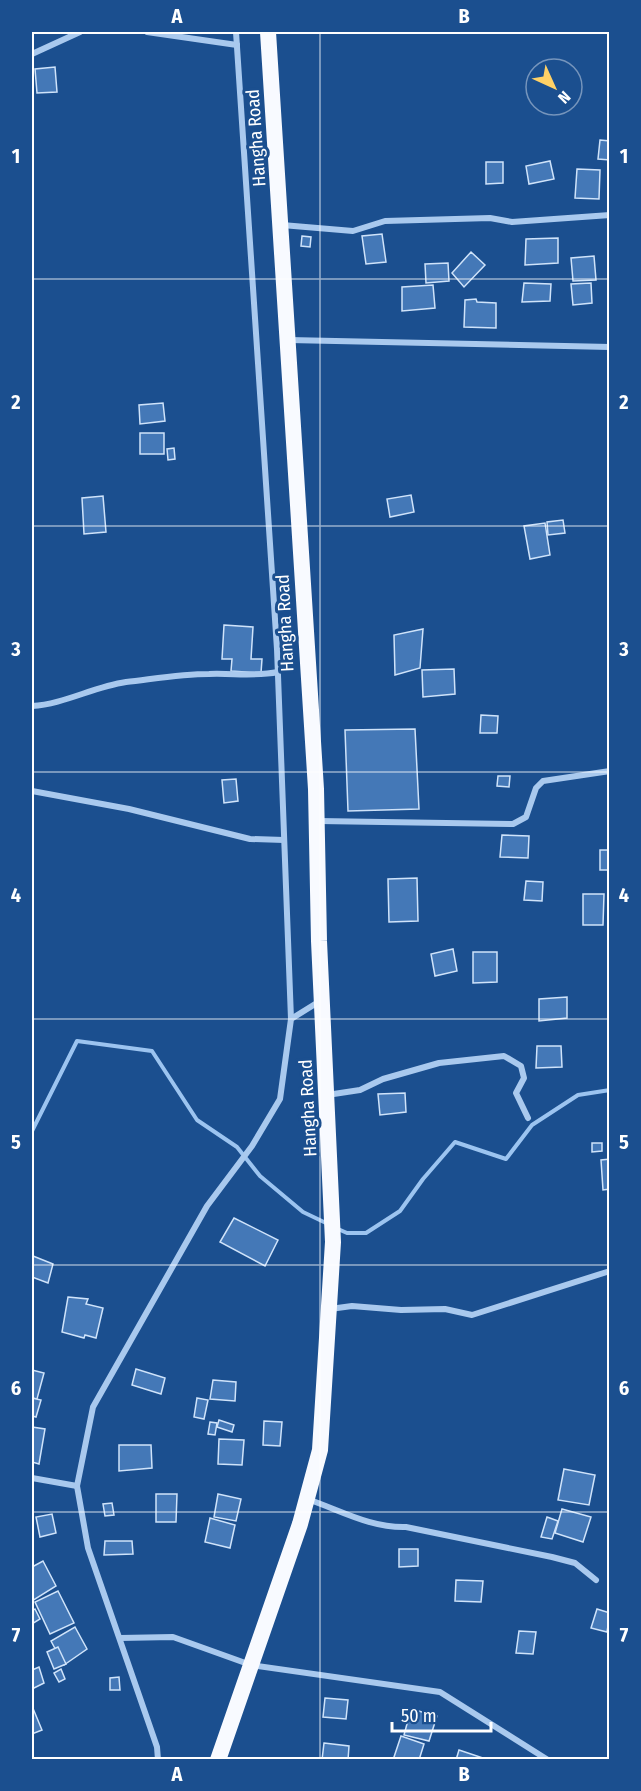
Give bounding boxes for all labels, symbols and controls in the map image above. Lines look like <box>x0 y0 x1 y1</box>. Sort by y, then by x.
text: A <box>171 4 184 28</box>
text: B <box>458 4 470 28</box>
north arrow <box>524 57 584 117</box>
text: N <box>554 87 574 107</box>
street label: Hangha Road <box>242 89 270 187</box>
text: 1 <box>12 144 20 168</box>
text: 1 <box>620 144 628 168</box>
text: 2 <box>10 390 21 414</box>
text: 2 <box>618 390 629 414</box>
street label: Hangha Road <box>271 574 299 672</box>
text: 3 <box>10 637 21 661</box>
text: 3 <box>618 637 629 661</box>
text: 4 <box>11 883 21 907</box>
text: 4 <box>619 883 629 907</box>
street label: Hangha Road <box>294 1059 322 1157</box>
text: 5 <box>11 1130 21 1154</box>
text: 5 <box>619 1130 629 1154</box>
text: 6 <box>11 1376 21 1400</box>
text: 6 <box>619 1376 629 1400</box>
text: 7 <box>12 1623 21 1647</box>
text: 7 <box>620 1623 629 1647</box>
scale bar <box>392 1695 491 1733</box>
text: 50 m <box>401 1705 437 1727</box>
text: A <box>171 1762 184 1786</box>
text: B <box>458 1762 470 1786</box>

